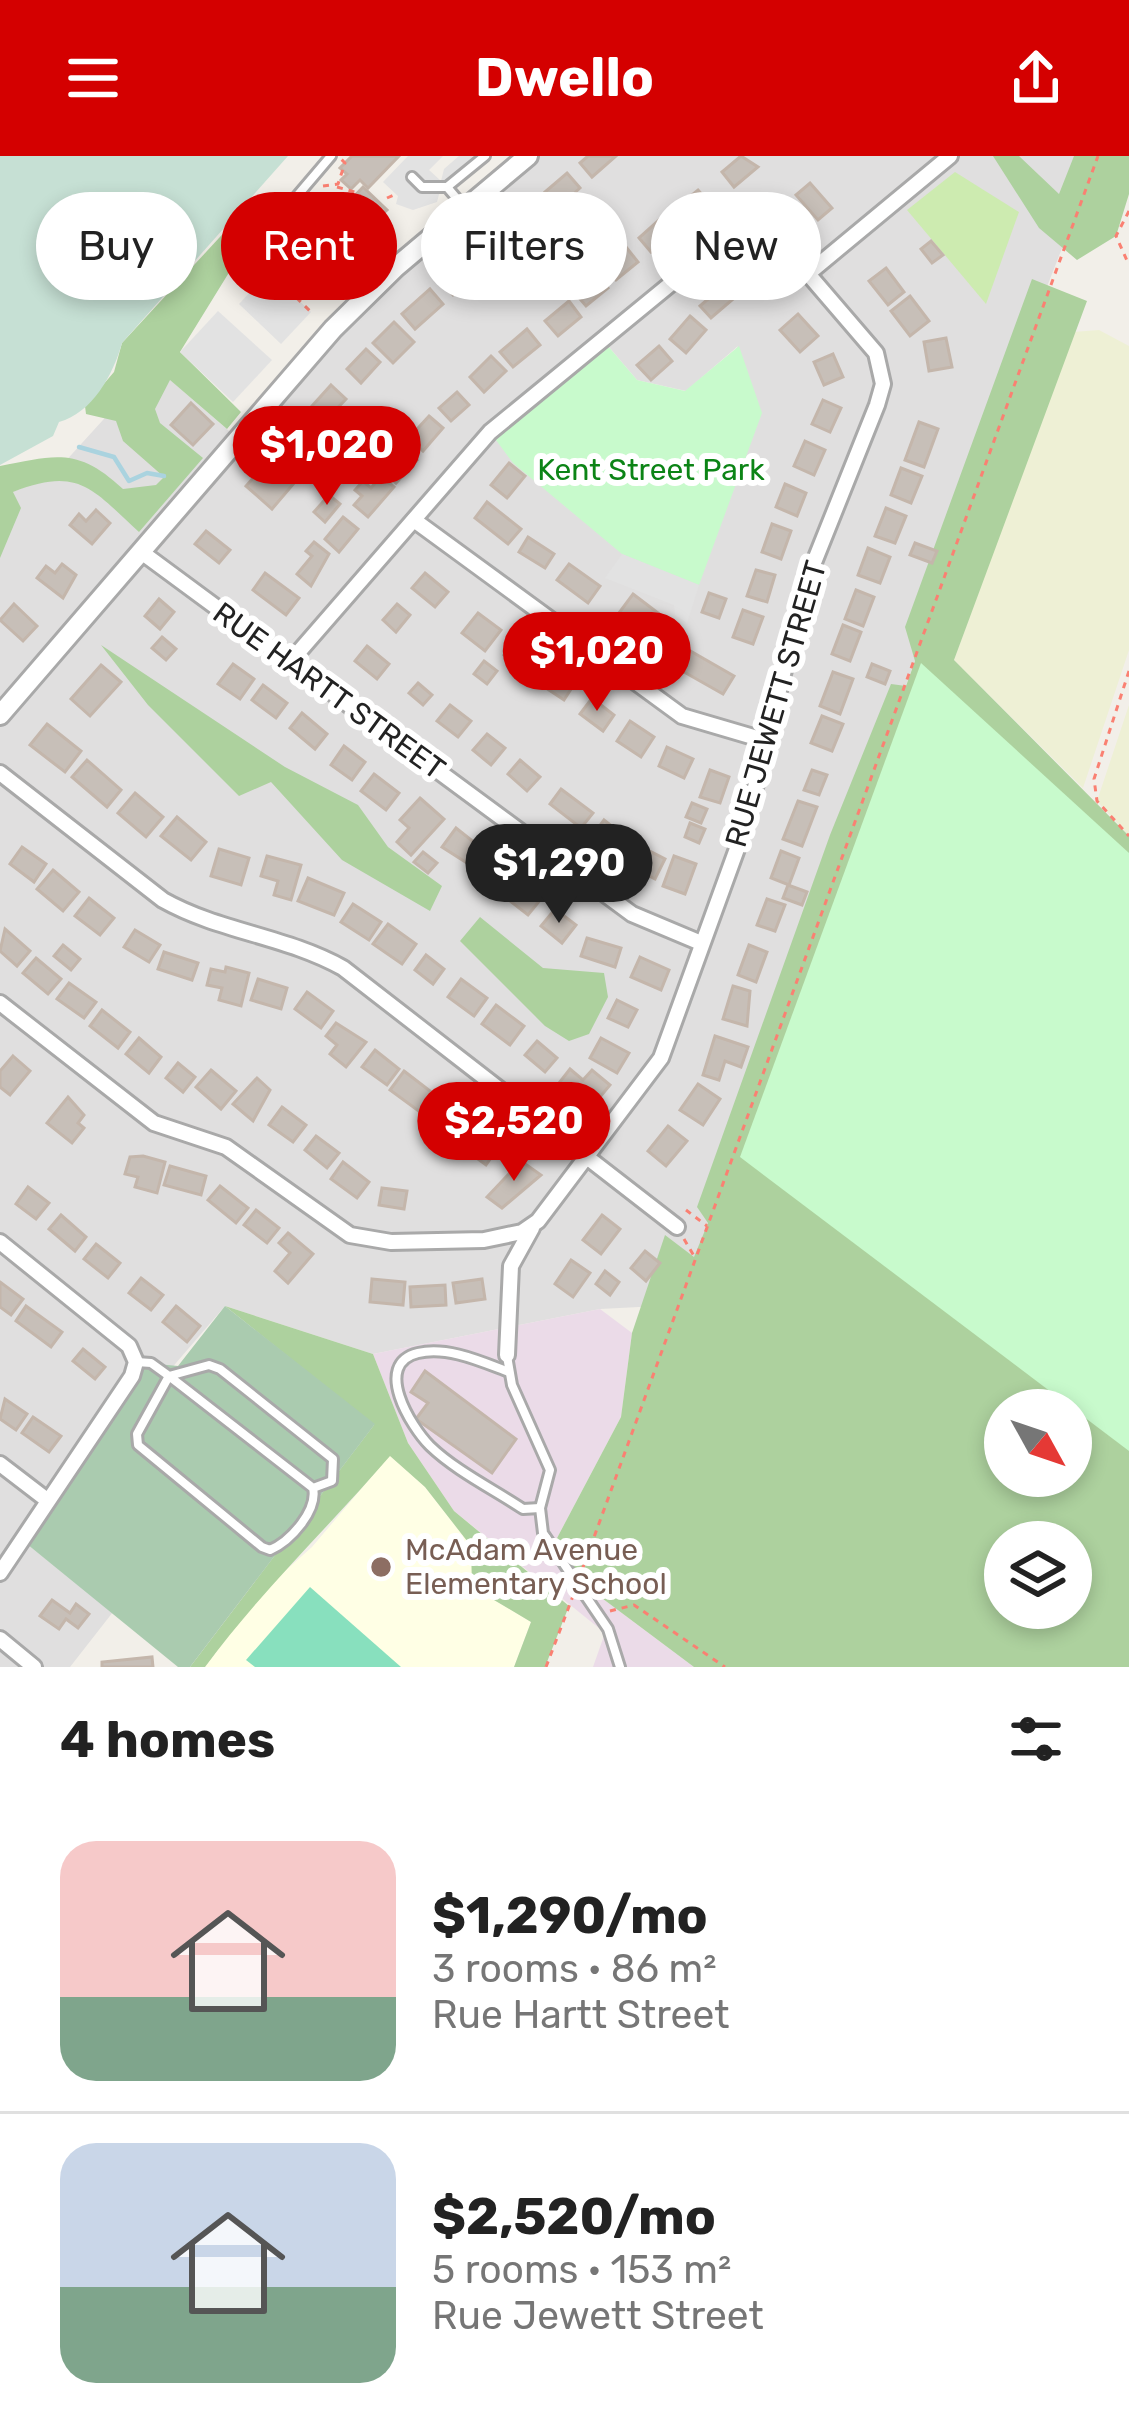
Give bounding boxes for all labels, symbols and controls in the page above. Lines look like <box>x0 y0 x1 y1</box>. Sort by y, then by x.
icon: menu <box>60 45 126 111</box>
icon: share <box>1003 45 1069 111</box>
text: Dwello <box>475 46 654 110</box>
chip: Buy <box>36 192 197 300</box>
chip: Rent <box>221 192 397 300</box>
chip: Filters <box>421 192 627 300</box>
chip: New <box>651 192 821 300</box>
pin: $1,020 <box>229 406 425 508</box>
text: $1,020 <box>260 422 394 468</box>
park label: Kent Street Park <box>537 452 765 488</box>
street label: RUE JEWETT STREET <box>718 557 834 851</box>
street label: RUE HARTT STREET <box>206 595 452 787</box>
pin: $1,020 <box>499 612 695 714</box>
text: $1,020 <box>530 628 664 674</box>
pin: $1,290 <box>461 824 657 926</box>
text: $1,290 <box>492 840 626 886</box>
pin: $2,520 <box>416 1082 612 1184</box>
text: $2,520 <box>444 1098 584 1144</box>
north arrow <box>984 1389 1092 1497</box>
map controls <box>984 1389 1092 1629</box>
button: layers <box>984 1521 1092 1629</box>
place label: McAdam Avenue Elementary School <box>405 1532 667 1602</box>
marker: McAdam Avenue Elementary School <box>368 1554 394 1580</box>
icon: filters <box>1003 1706 1069 1772</box>
text: 4 homes <box>60 1709 275 1770</box>
text: $1,290/mo <box>432 1885 708 1946</box>
icon: home <box>156 1889 300 2033</box>
text: 3 rooms · 86 m² <box>432 1946 717 1992</box>
text: Rue Hartt Street <box>432 1992 729 2038</box>
text: $2,520/mo <box>432 2186 716 2247</box>
icon: home <box>156 2191 300 2335</box>
text: 5 rooms · 153 m² <box>432 2247 731 2293</box>
text: Rue Jewett Street <box>432 2293 764 2339</box>

